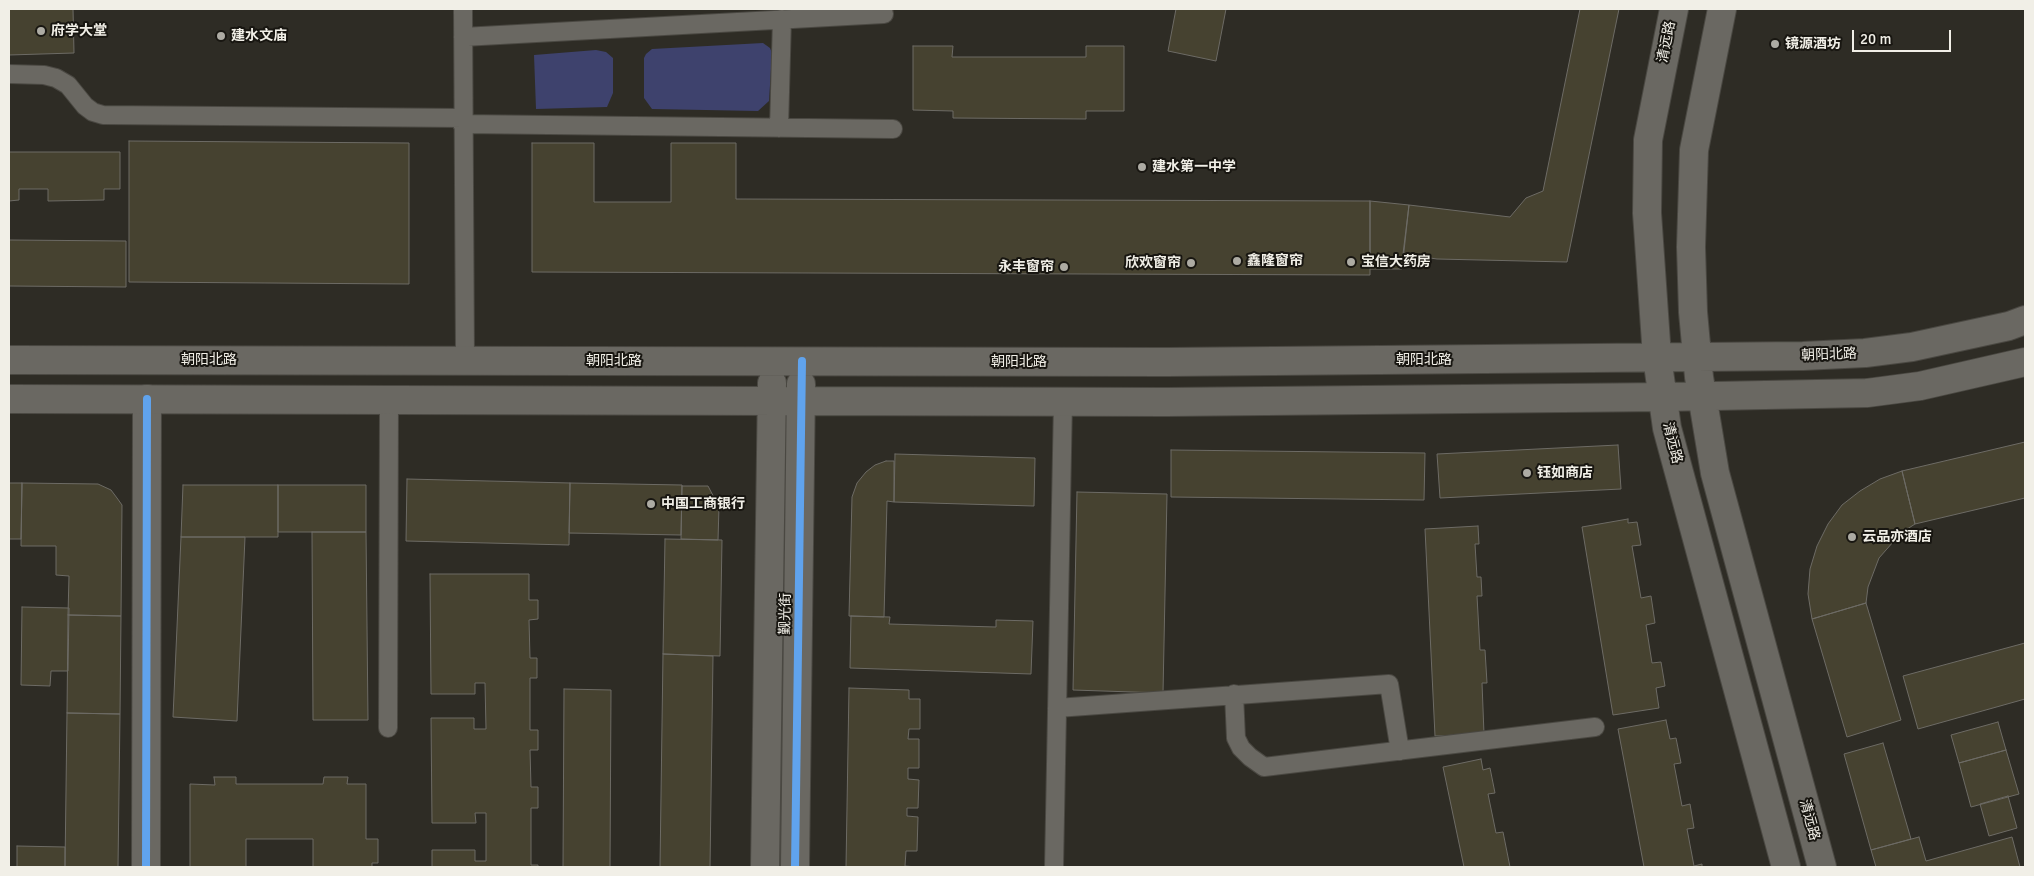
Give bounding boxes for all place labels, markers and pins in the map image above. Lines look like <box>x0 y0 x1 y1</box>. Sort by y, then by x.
place label: 府学大堂 <box>51 23 107 39</box>
marker: 府学大堂 <box>35 25 47 37</box>
place label: 建水文庙 <box>231 28 287 44</box>
marker: 建水文庙 <box>215 30 227 42</box>
place label: 镜源酒坊 <box>1785 36 1841 52</box>
marker: 镜源酒坊 <box>1769 38 1781 50</box>
place label: 建水第一中学 <box>1152 159 1236 175</box>
marker: 建水第一中学 <box>1136 161 1148 173</box>
place label: 鑫隆窗帘 <box>1247 253 1303 269</box>
place label: 宝信大药房 <box>1361 254 1431 270</box>
place label: 欣欢窗帘 <box>1125 255 1181 271</box>
marker: 鑫隆窗帘 <box>1231 255 1243 267</box>
marker: 宝信大药房 <box>1345 256 1357 268</box>
marker: 欣欢窗帘 <box>1185 257 1197 269</box>
place label: 永丰窗帘 <box>998 259 1054 275</box>
marker: 永丰窗帘 <box>1058 261 1070 273</box>
place label: 钰如商店 <box>1537 465 1593 481</box>
marker: 钰如商店 <box>1521 467 1533 479</box>
place label: 中国工商银行 <box>661 496 745 512</box>
marker: 中国工商银行 <box>645 498 657 510</box>
place label: 云品亦酒店 <box>1862 529 1932 545</box>
marker: 云品亦酒店 <box>1846 531 1858 543</box>

